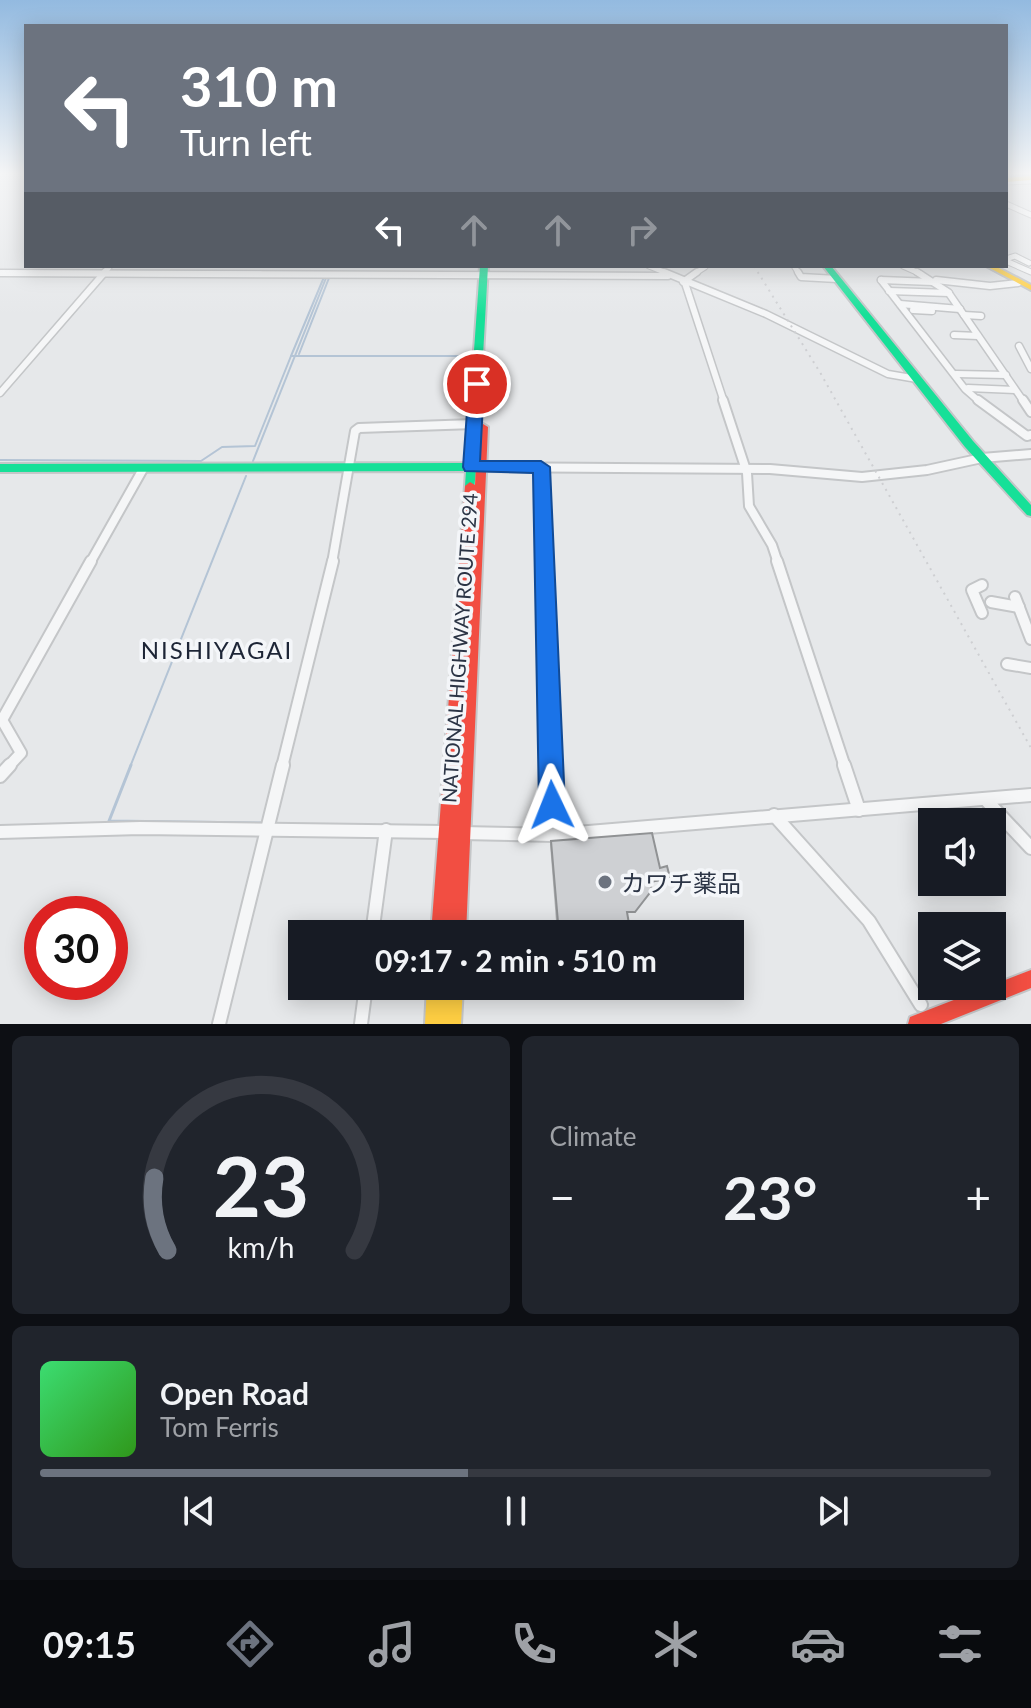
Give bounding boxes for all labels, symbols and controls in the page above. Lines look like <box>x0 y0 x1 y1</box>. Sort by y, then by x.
text: 310 m <box>180 52 338 119</box>
icon: left <box>48 56 152 160</box>
text: Turn left <box>180 120 312 164</box>
icon: left <box>368 208 412 252</box>
icon: ahead <box>452 208 496 252</box>
icon: ahead <box>536 208 580 252</box>
icon: right <box>620 208 664 252</box>
pin <box>443 350 511 418</box>
icon: arrive <box>455 362 499 406</box>
street label: NATIONAL HIGHWAY ROUTE 294 <box>436 492 482 804</box>
district label: NISHIYAGAI <box>141 635 293 664</box>
position arrow <box>510 763 594 847</box>
map controls <box>918 808 1006 1000</box>
button: sound <box>918 808 1006 896</box>
place label: カワチ薬品 <box>621 868 741 897</box>
marker: カワチ薬品 <box>596 873 614 891</box>
speed limit sign: 30 <box>24 896 128 1000</box>
button: layers <box>918 912 1006 1000</box>
text: 09:17 · 2 min · 510 m <box>375 942 657 978</box>
text: Climate <box>550 1120 636 1152</box>
text: 23 <box>213 1135 309 1235</box>
text: 23° <box>723 1161 818 1233</box>
text: − <box>550 1171 575 1223</box>
text: + <box>965 1171 991 1223</box>
text: km/h <box>227 1230 294 1264</box>
text: Open Road <box>160 1375 309 1411</box>
text: Tom Ferris <box>160 1411 279 1443</box>
icon: previous <box>177 1489 221 1533</box>
icon: pause <box>494 1489 538 1533</box>
icon: next <box>811 1489 855 1533</box>
icon: directions <box>222 1616 278 1672</box>
icon: music <box>364 1616 420 1672</box>
icon: phone <box>506 1616 562 1672</box>
icon: climate <box>648 1616 704 1672</box>
icon: car <box>790 1616 846 1672</box>
icon: filters <box>932 1616 988 1672</box>
text: 09:15 <box>43 1622 136 1666</box>

